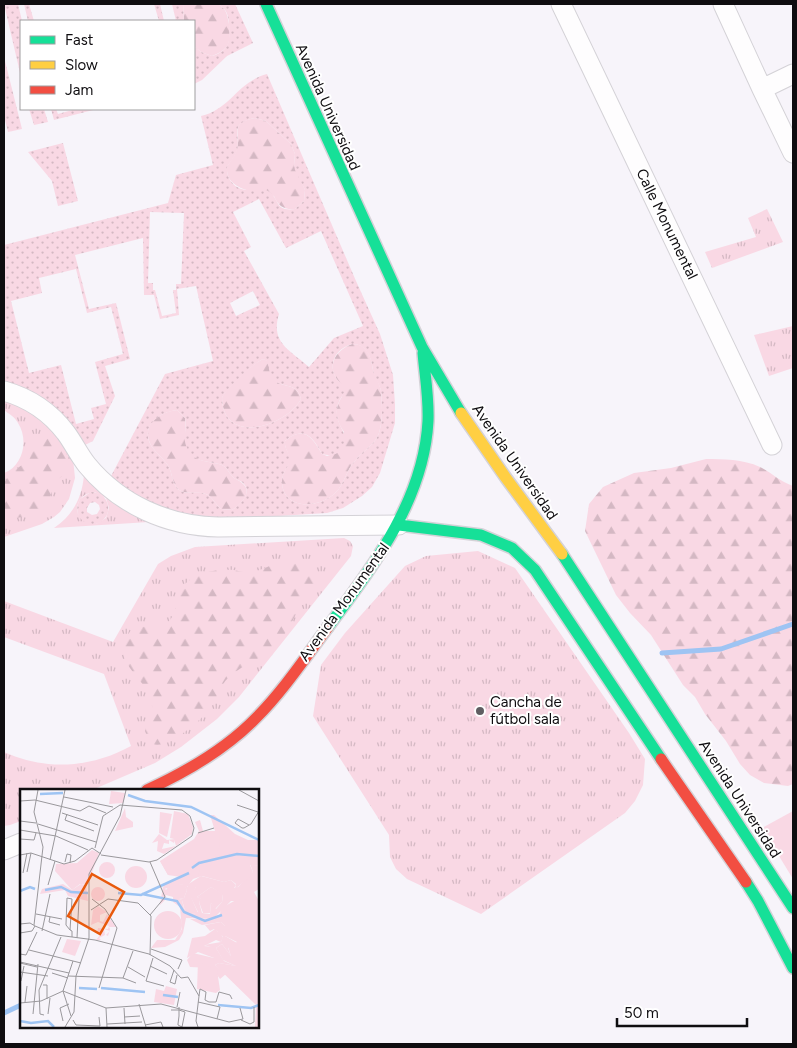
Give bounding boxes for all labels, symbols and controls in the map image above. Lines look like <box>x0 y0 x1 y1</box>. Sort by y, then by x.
legend <box>20 20 195 110</box>
text: Fast <box>65 31 94 49</box>
street label: Avenida Universidad <box>292 41 364 173</box>
text: Slow <box>65 56 98 74</box>
text: Jam <box>65 81 93 99</box>
street label: Calle Monumental <box>632 166 702 282</box>
street label: Avenida Universidad <box>468 401 562 523</box>
street label: Avenida Monumental <box>295 539 393 665</box>
place label: Cancha de fútbol sala <box>490 693 562 728</box>
marker: Cancha de fútbol sala <box>474 705 486 717</box>
street label: Avenida Universidad <box>695 737 785 861</box>
inset map <box>20 789 259 1028</box>
scale bar <box>617 996 747 1028</box>
text: 50 m <box>624 1004 659 1022</box>

